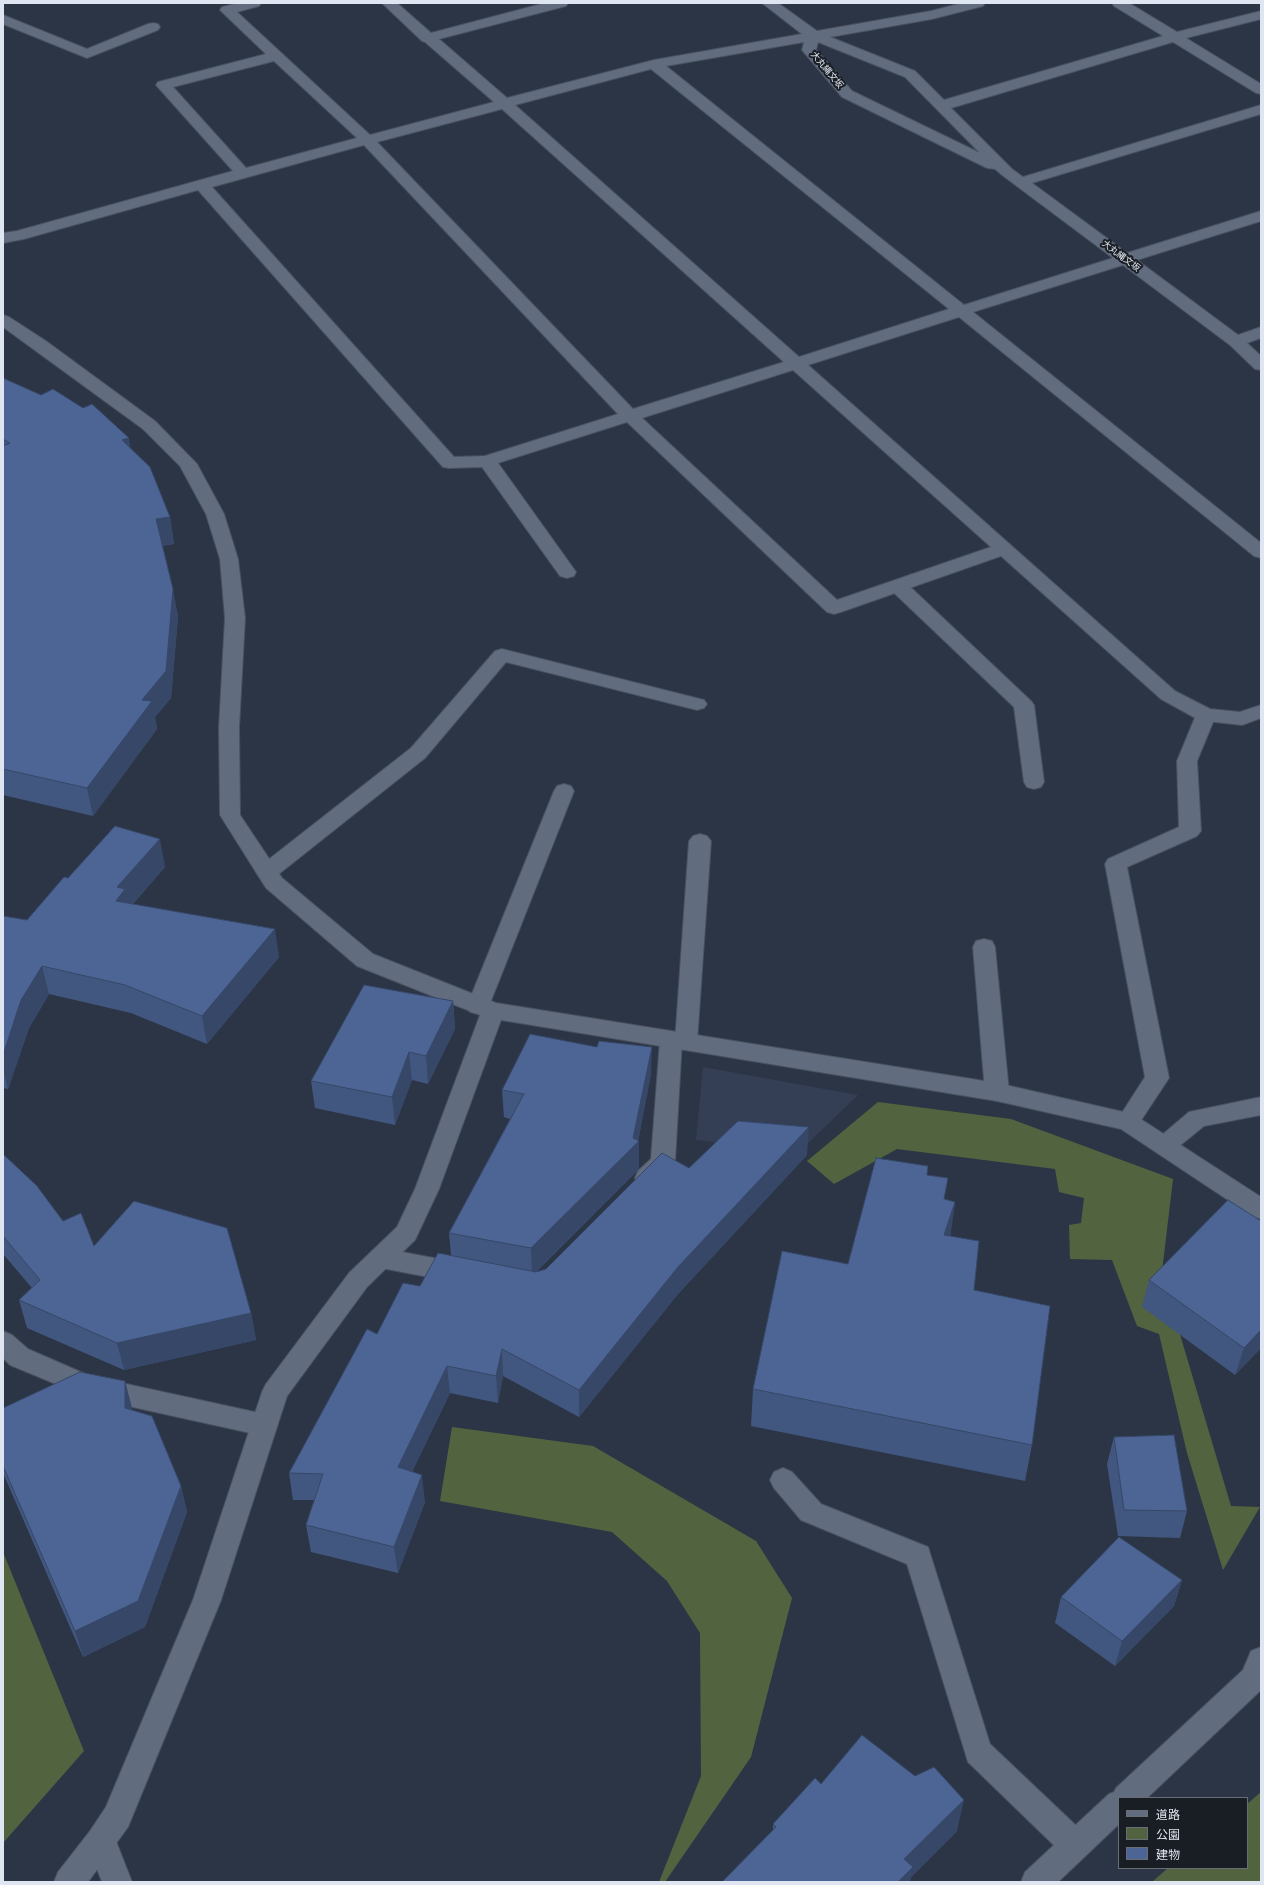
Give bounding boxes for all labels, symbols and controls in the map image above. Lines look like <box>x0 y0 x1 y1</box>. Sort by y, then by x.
street label: 大丸縄文坂 <box>808 49 846 91</box>
street label: 大丸縄文坂 <box>1100 238 1142 274</box>
legend <box>1118 1797 1248 1869</box>
text: 道路 <box>1156 1807 1180 1822</box>
text: 公園 <box>1156 1827 1180 1842</box>
text: 建物 <box>1156 1847 1180 1862</box>

